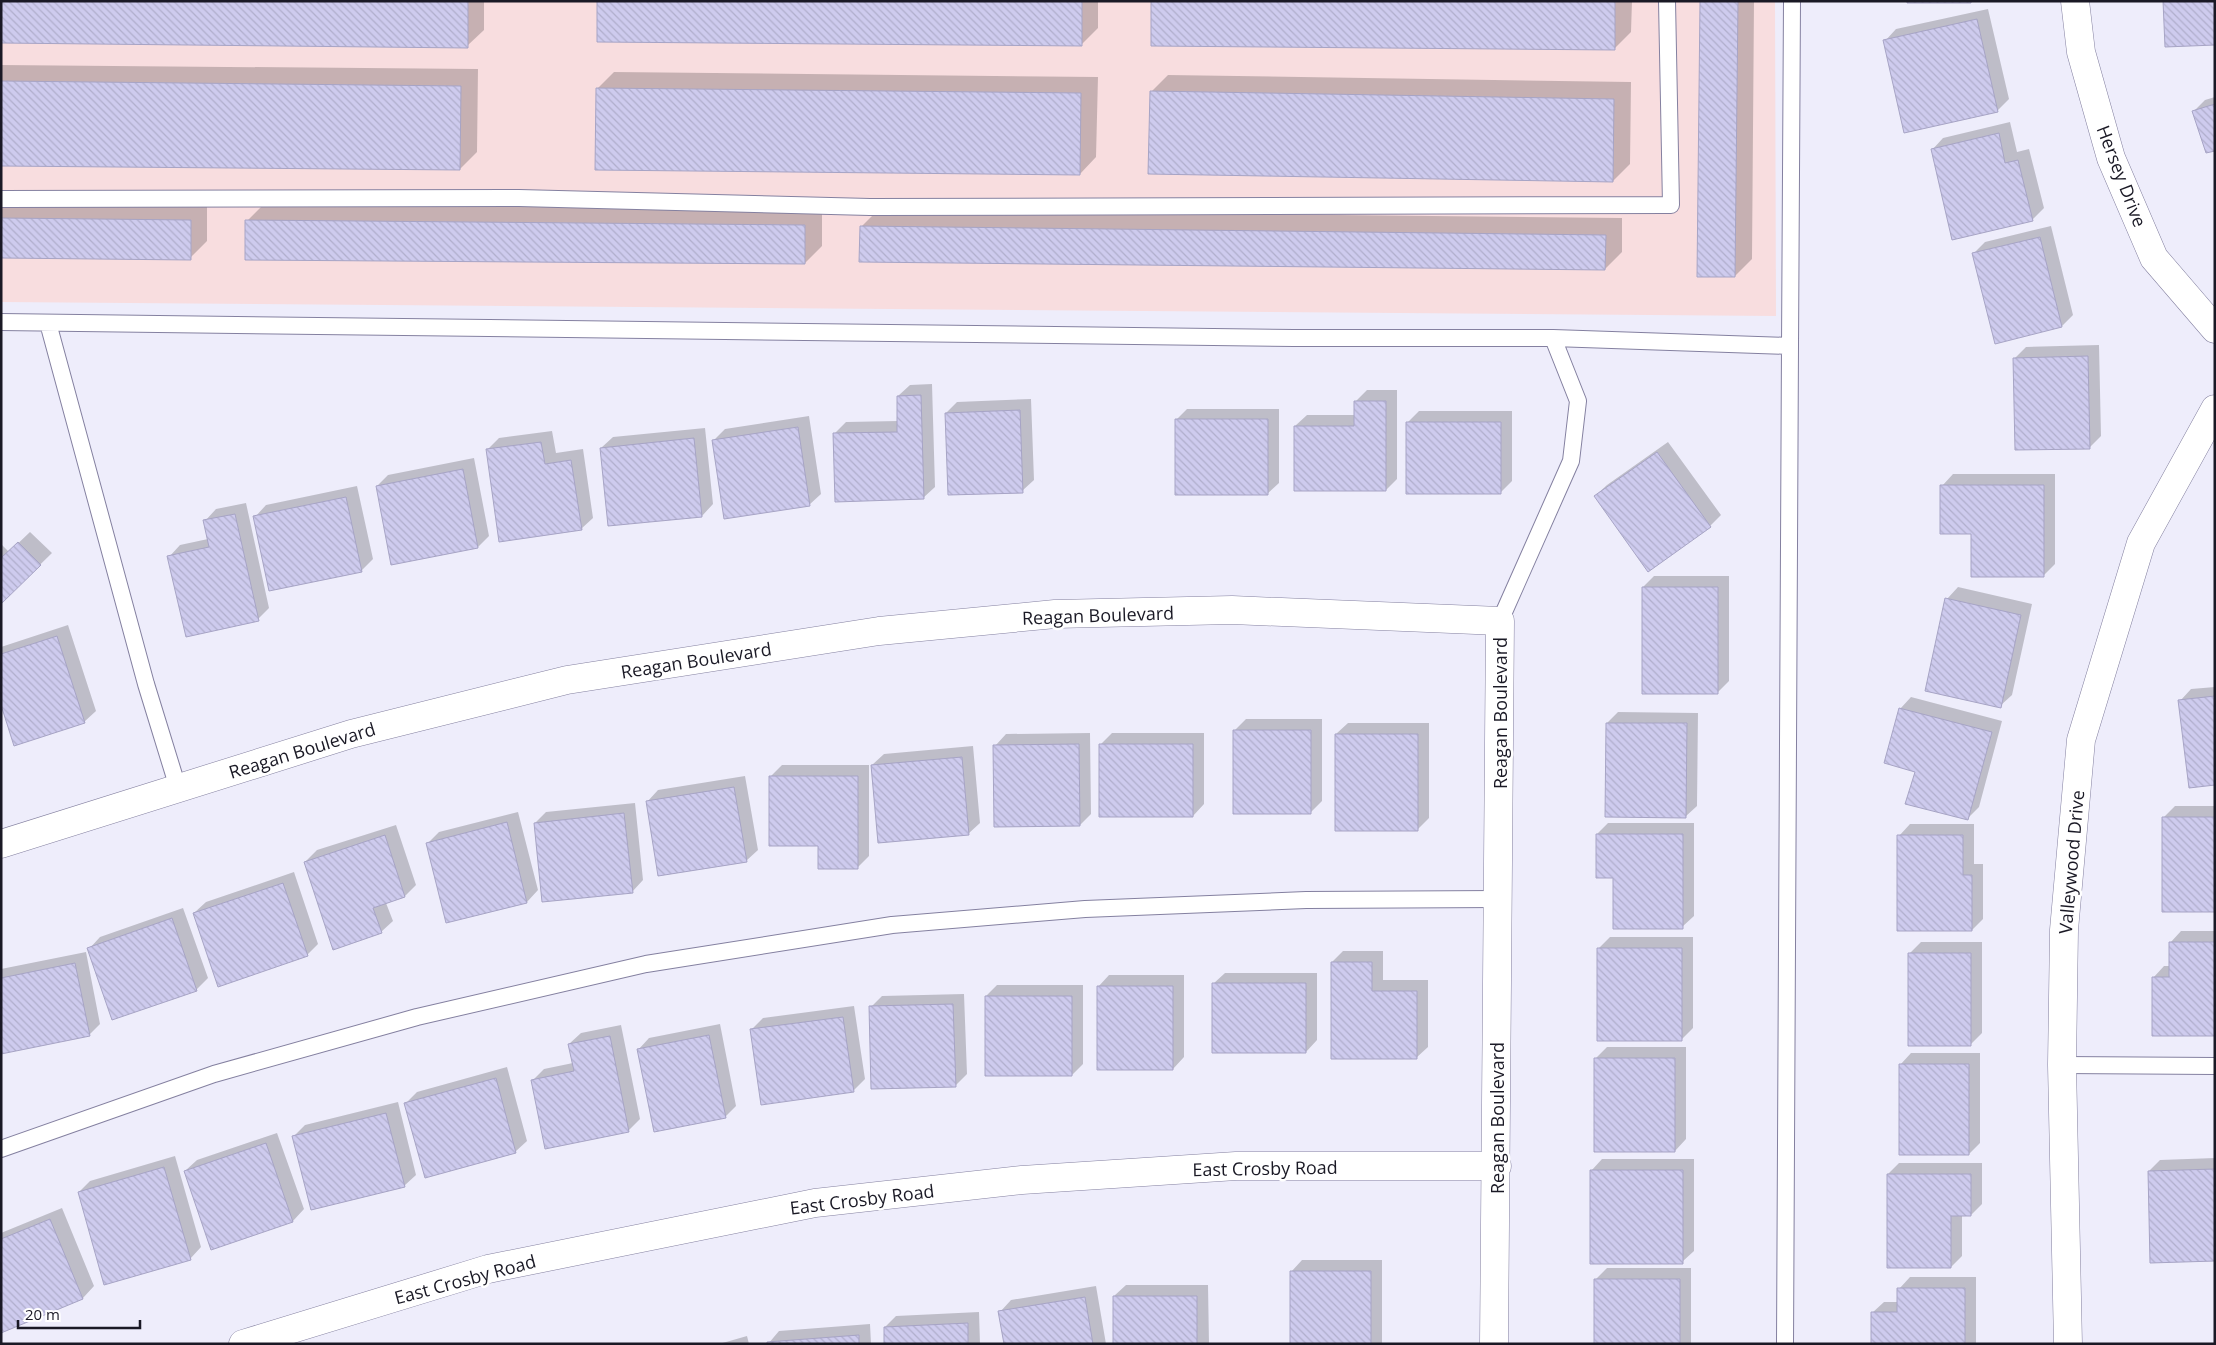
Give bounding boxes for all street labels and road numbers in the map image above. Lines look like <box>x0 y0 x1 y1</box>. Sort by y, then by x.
street label: Hersey Drive <box>2092 122 2152 230</box>
street label: Reagan Boulevard <box>1022 600 1174 630</box>
street label: Reagan Boulevard <box>619 636 773 684</box>
street label: Reagan Boulevard <box>1488 637 1512 789</box>
street label: Reagan Boulevard <box>226 716 378 784</box>
street label: Valleywood Drive <box>2053 789 2089 935</box>
street label: Reagan Boulevard <box>1485 1042 1509 1194</box>
street label: East Crosby Road <box>1192 1155 1338 1181</box>
street label: East Crosby Road <box>788 1178 936 1220</box>
street label: East Crosby Road <box>392 1249 538 1309</box>

